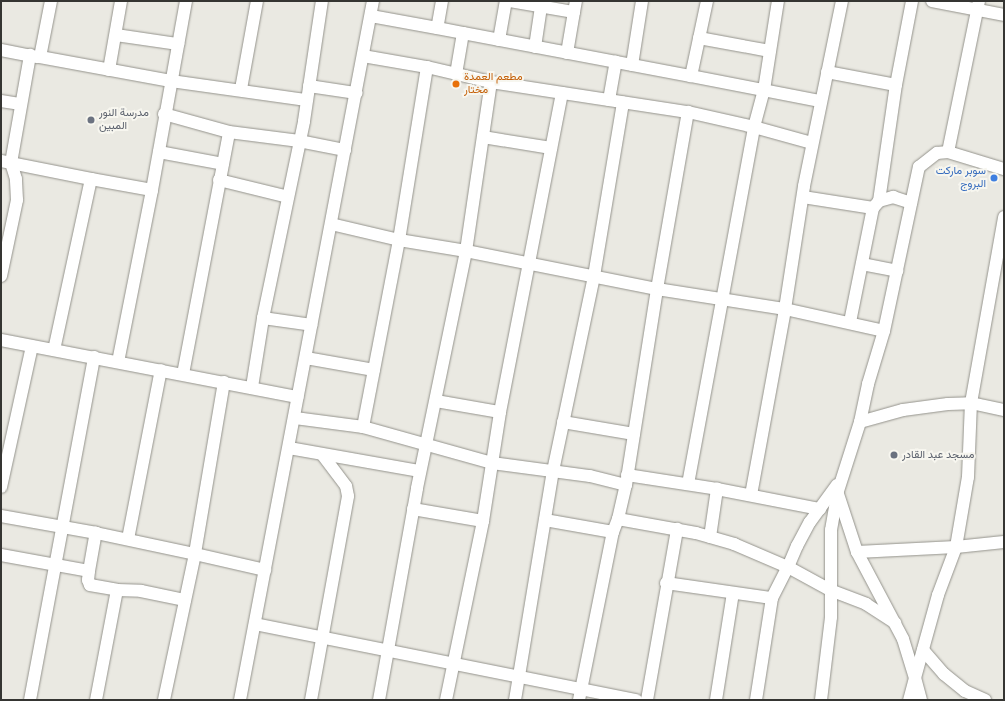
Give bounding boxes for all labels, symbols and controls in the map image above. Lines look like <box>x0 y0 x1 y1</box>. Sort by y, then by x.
place label: مطعم العمدة مختار <box>464 71 523 97</box>
marker: مطعم العمدة مختار <box>451 79 461 89</box>
place label: مدرسة النور المبين <box>99 107 149 133</box>
marker: مدرسة النور المبين <box>86 115 96 125</box>
place label: سوبر ماركت البروج <box>936 165 986 191</box>
marker: سوبر ماركت البروج <box>989 173 999 183</box>
place label: مسجد عبد القادر <box>902 448 974 462</box>
marker: مسجد عبد القادر <box>889 450 899 460</box>

